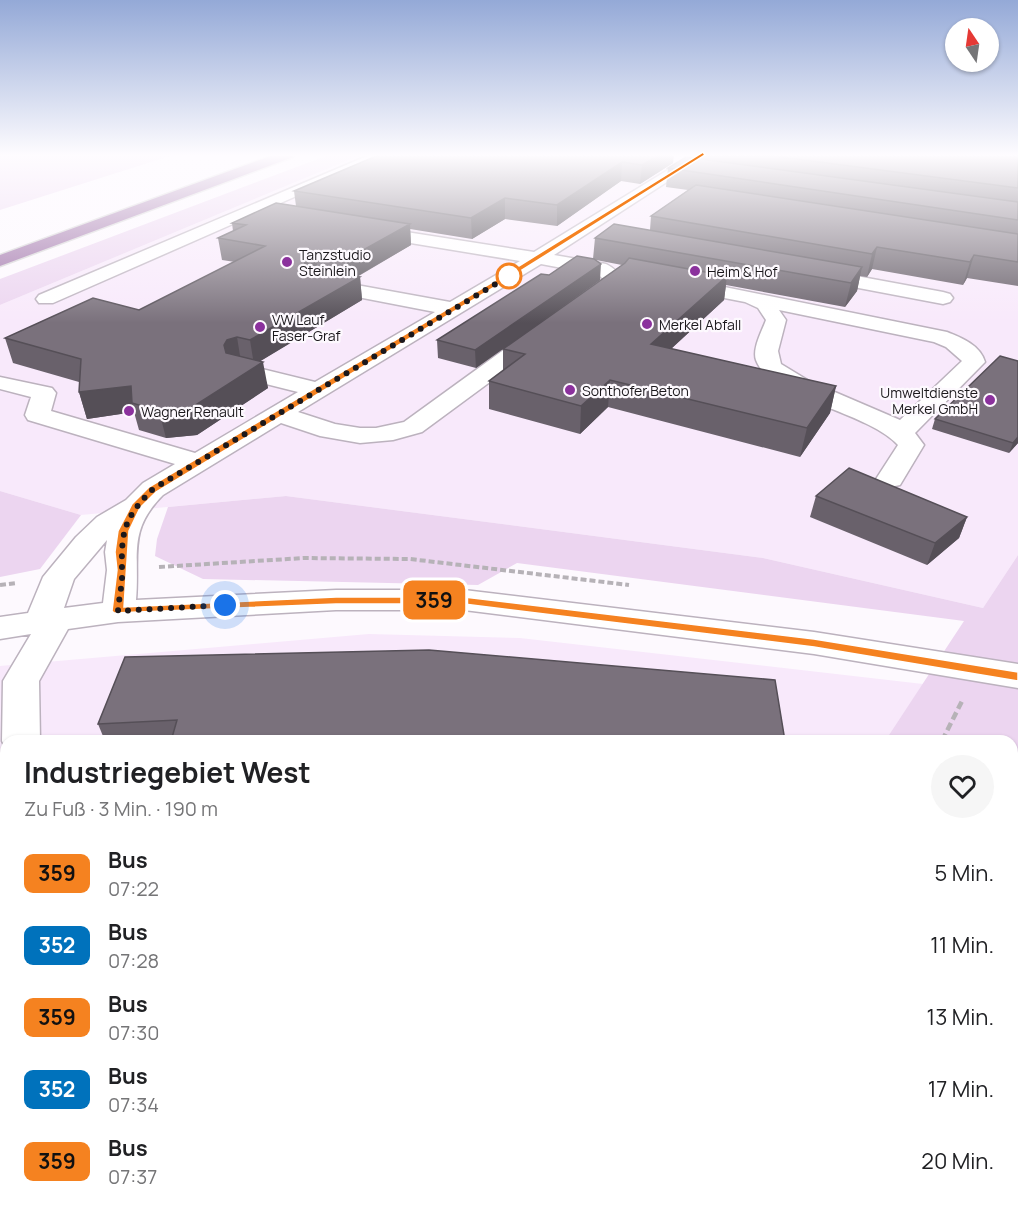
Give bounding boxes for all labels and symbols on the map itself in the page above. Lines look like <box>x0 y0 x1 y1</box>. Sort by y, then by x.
north arrow <box>945 18 999 72</box>
place label: Tanzstudio Steinlein <box>299 245 371 280</box>
marker: Tanzstudio Steinlein <box>280 255 294 269</box>
place label: Heim & Hof <box>707 262 777 281</box>
unlabelled marker <box>496 263 522 289</box>
marker: Heim & Hof <box>688 264 702 278</box>
place label: VW Lauf Faser-Graf <box>272 310 340 345</box>
place label: Merkel Abfall <box>659 315 741 334</box>
marker: Merkel Abfall <box>640 317 654 331</box>
marker: VW Lauf Faser-Graf <box>253 320 267 334</box>
place label: Sonthofer Beton <box>582 381 689 400</box>
marker: Sonthofer Beton <box>563 383 577 397</box>
place label: Umweltdienste Merkel GmbH <box>880 383 978 418</box>
marker: Umweltdienste Merkel GmbH <box>983 393 997 407</box>
place label: Wagner Renault <box>141 402 244 421</box>
marker: Wagner Renault <box>122 404 136 418</box>
line badge: 359 <box>400 580 468 620</box>
your location <box>210 590 240 620</box>

